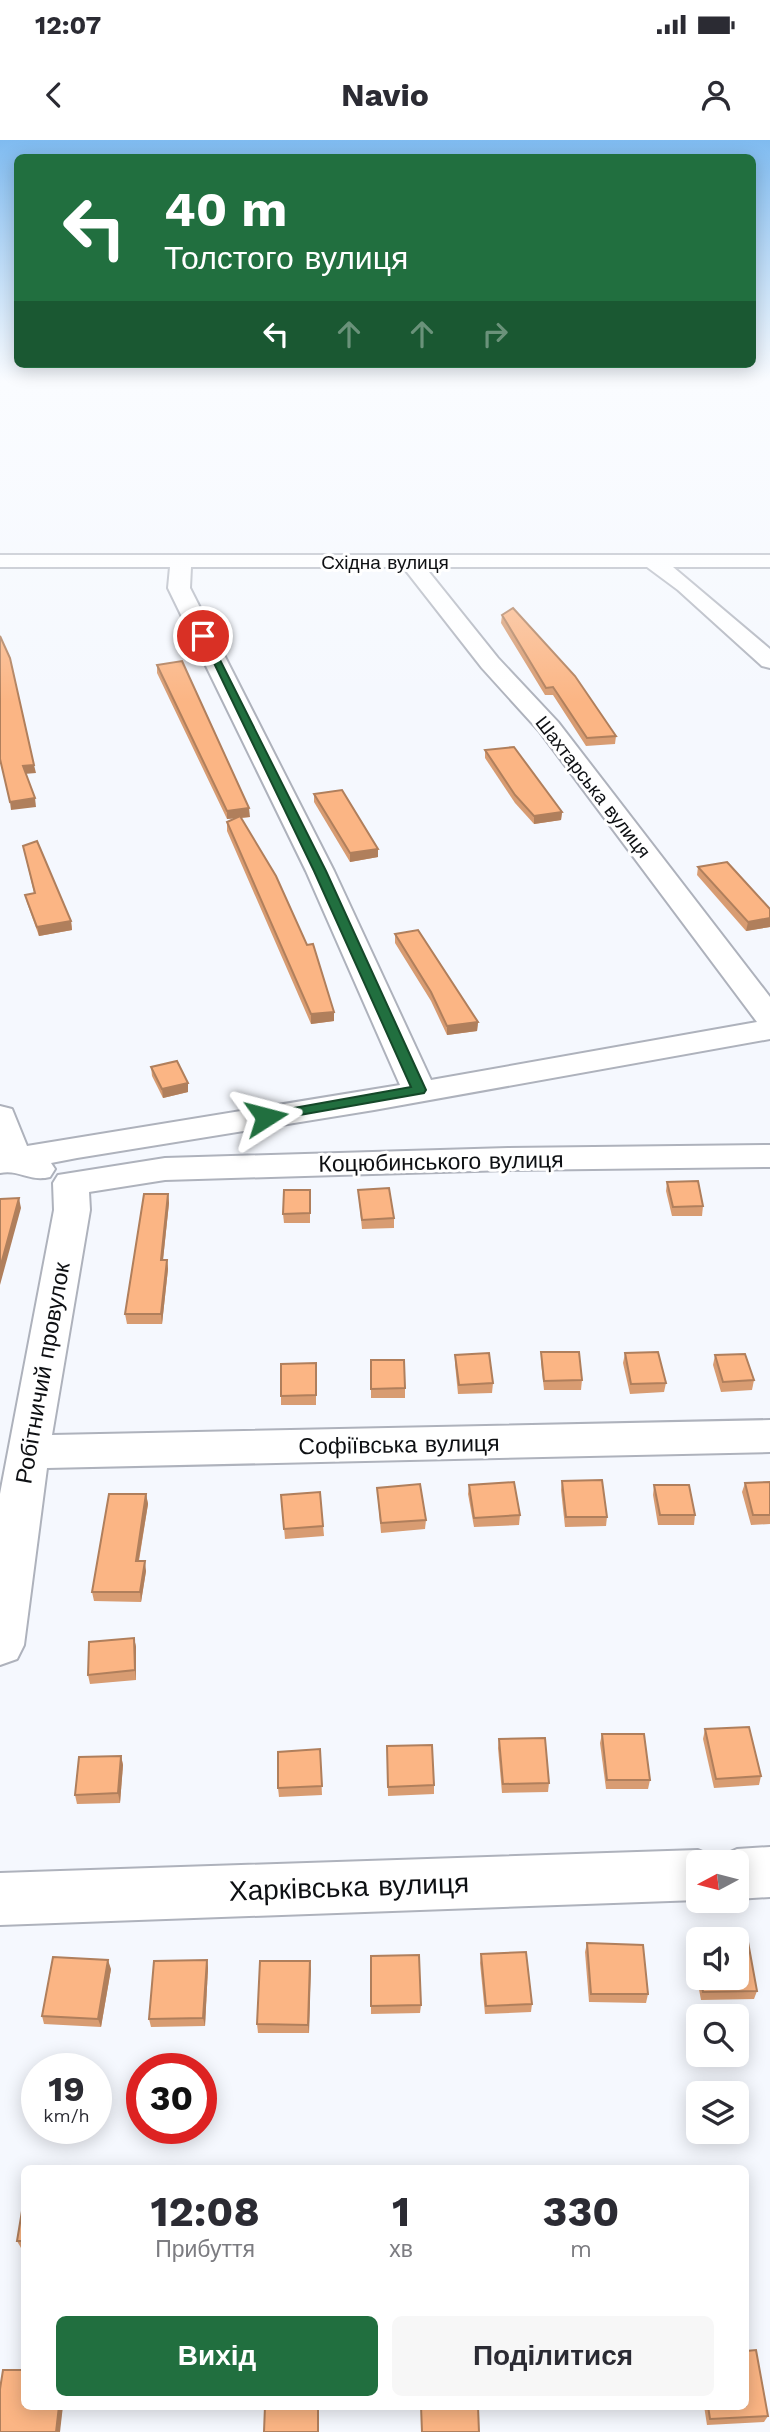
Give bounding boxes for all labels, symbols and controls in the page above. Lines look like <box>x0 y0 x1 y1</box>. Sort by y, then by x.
text: 12:07 <box>35 10 101 40</box>
icon: back <box>35 76 73 114</box>
text: Navio <box>341 76 429 114</box>
icon: person <box>697 76 735 114</box>
text: 40 m <box>164 180 287 238</box>
icon: left <box>49 182 140 273</box>
text: Толстого вулиця <box>164 239 408 277</box>
icon: left <box>257 315 295 353</box>
icon: ahead <box>330 315 368 353</box>
icon: ahead <box>403 315 441 353</box>
icon: right <box>476 315 514 353</box>
street label: Східна вулиця <box>321 551 449 574</box>
pin <box>173 606 233 666</box>
icon: arrive <box>184 617 222 655</box>
street label: Шахтарська вулиця <box>530 711 656 863</box>
position arrow <box>229 1080 303 1154</box>
street label: Коцюбинського вулиця <box>318 1146 564 1178</box>
street label: Робітничий провулок <box>10 1259 76 1486</box>
street label: Софіївська вулиця <box>298 1430 500 1460</box>
north arrow <box>686 1850 749 1913</box>
map controls <box>686 1850 749 2144</box>
street label: Харківська вулиця <box>228 1866 470 1908</box>
button: sound <box>686 1927 749 1990</box>
button: search <box>686 2004 749 2067</box>
speed limit sign: 30 <box>126 2053 217 2144</box>
text: 19 <box>48 2068 85 2110</box>
button: layers <box>686 2081 749 2144</box>
text: km/h <box>43 2105 90 2126</box>
text: 12:08 <box>151 2187 260 2236</box>
text: 1 <box>392 2187 410 2236</box>
text: 330 <box>543 2187 619 2236</box>
text: Прибуття <box>155 2236 255 2263</box>
text: хв <box>389 2236 413 2263</box>
text: m <box>570 2236 592 2263</box>
button: Вихід <box>56 2316 378 2396</box>
button: Поділитися <box>392 2316 714 2396</box>

